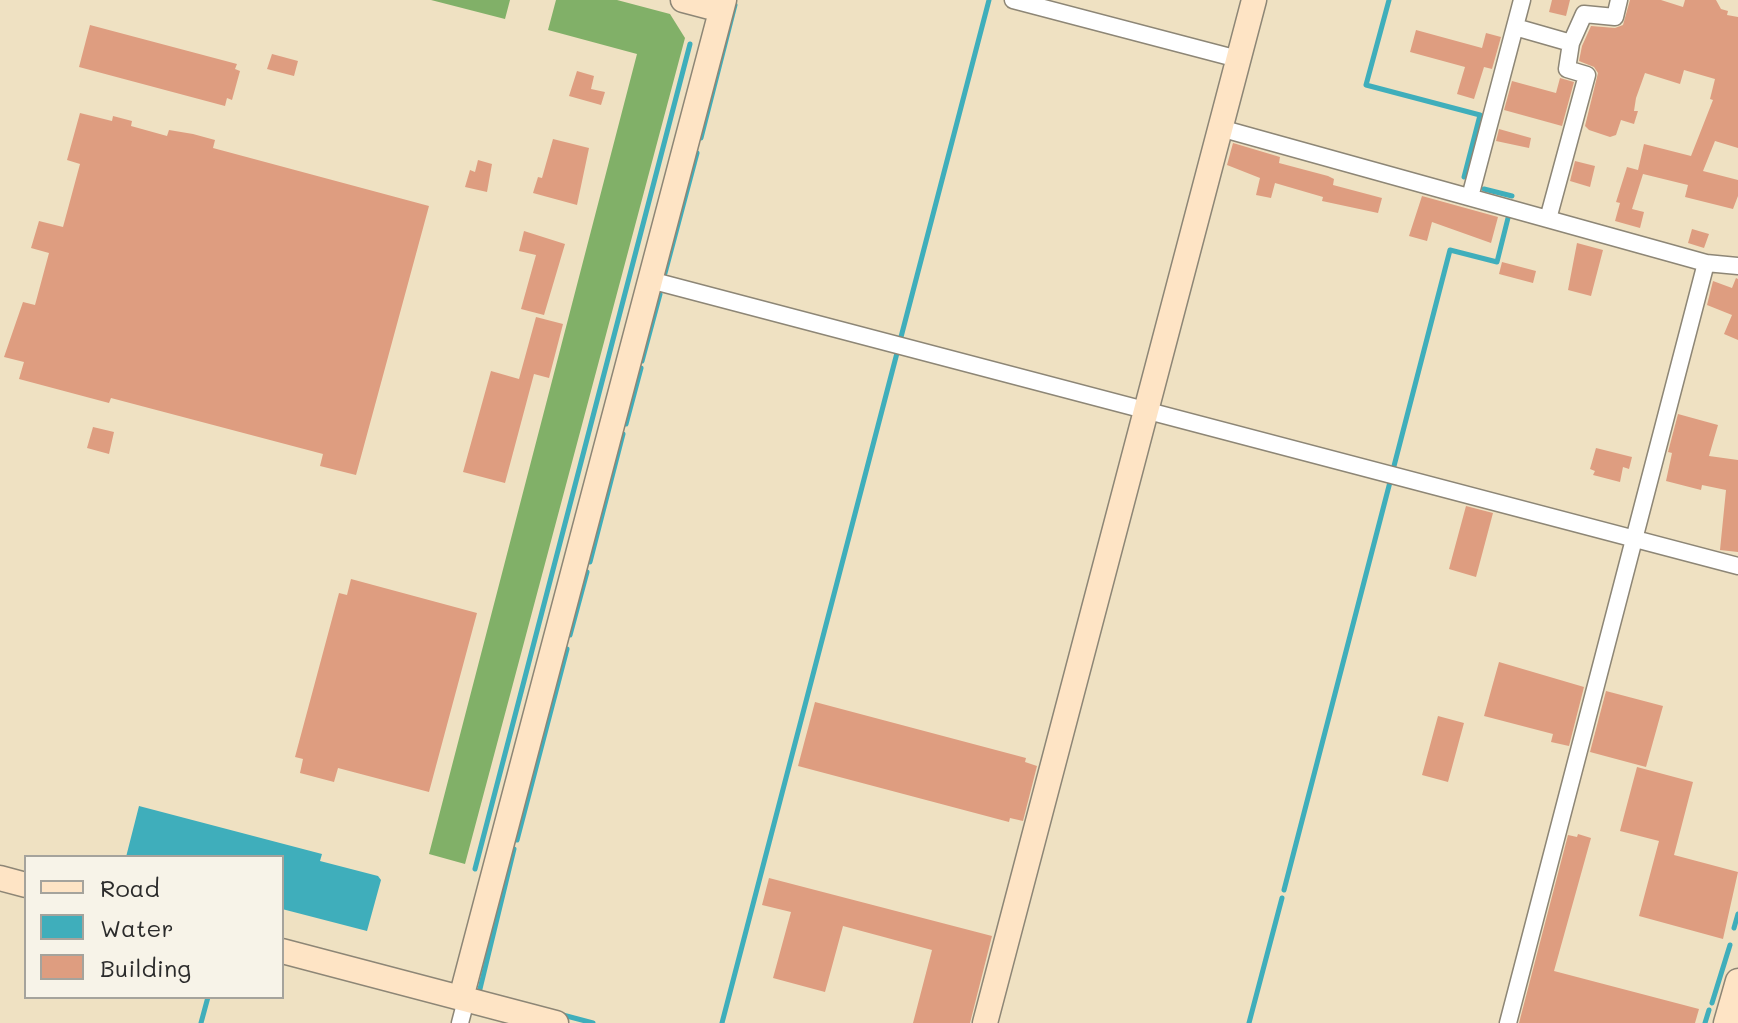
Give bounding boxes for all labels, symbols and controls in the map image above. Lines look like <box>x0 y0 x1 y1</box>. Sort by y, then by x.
legend <box>24 855 284 999</box>
text: Road <box>100 872 160 903</box>
text: Water <box>100 912 174 943</box>
text: Building <box>100 952 191 983</box>

